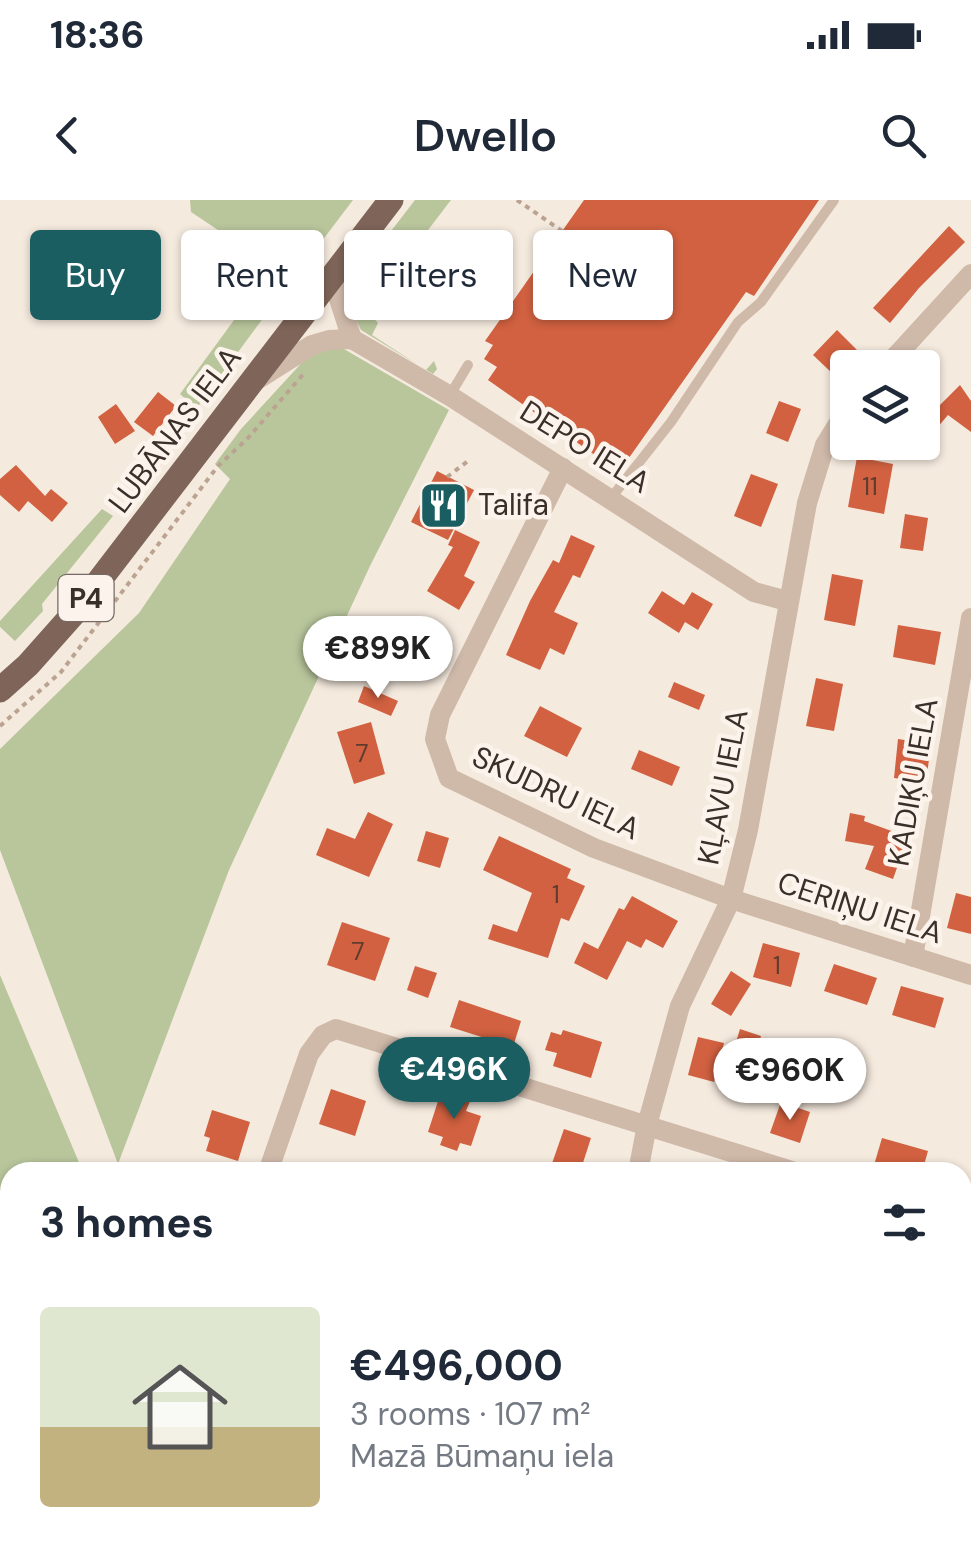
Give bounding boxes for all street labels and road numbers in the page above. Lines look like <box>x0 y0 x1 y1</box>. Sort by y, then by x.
street label: LUBĀNAS IELA <box>99 339 250 520</box>
street label: DEPO IELA <box>513 391 658 502</box>
road number: P4 <box>58 575 114 621</box>
street label: KADIĶU IELA <box>879 695 946 869</box>
street label: KĻAVU IELA <box>688 706 757 868</box>
street label: SKUDRU IELA <box>466 737 646 848</box>
street label: CERIŅU IELA <box>773 862 948 953</box>

